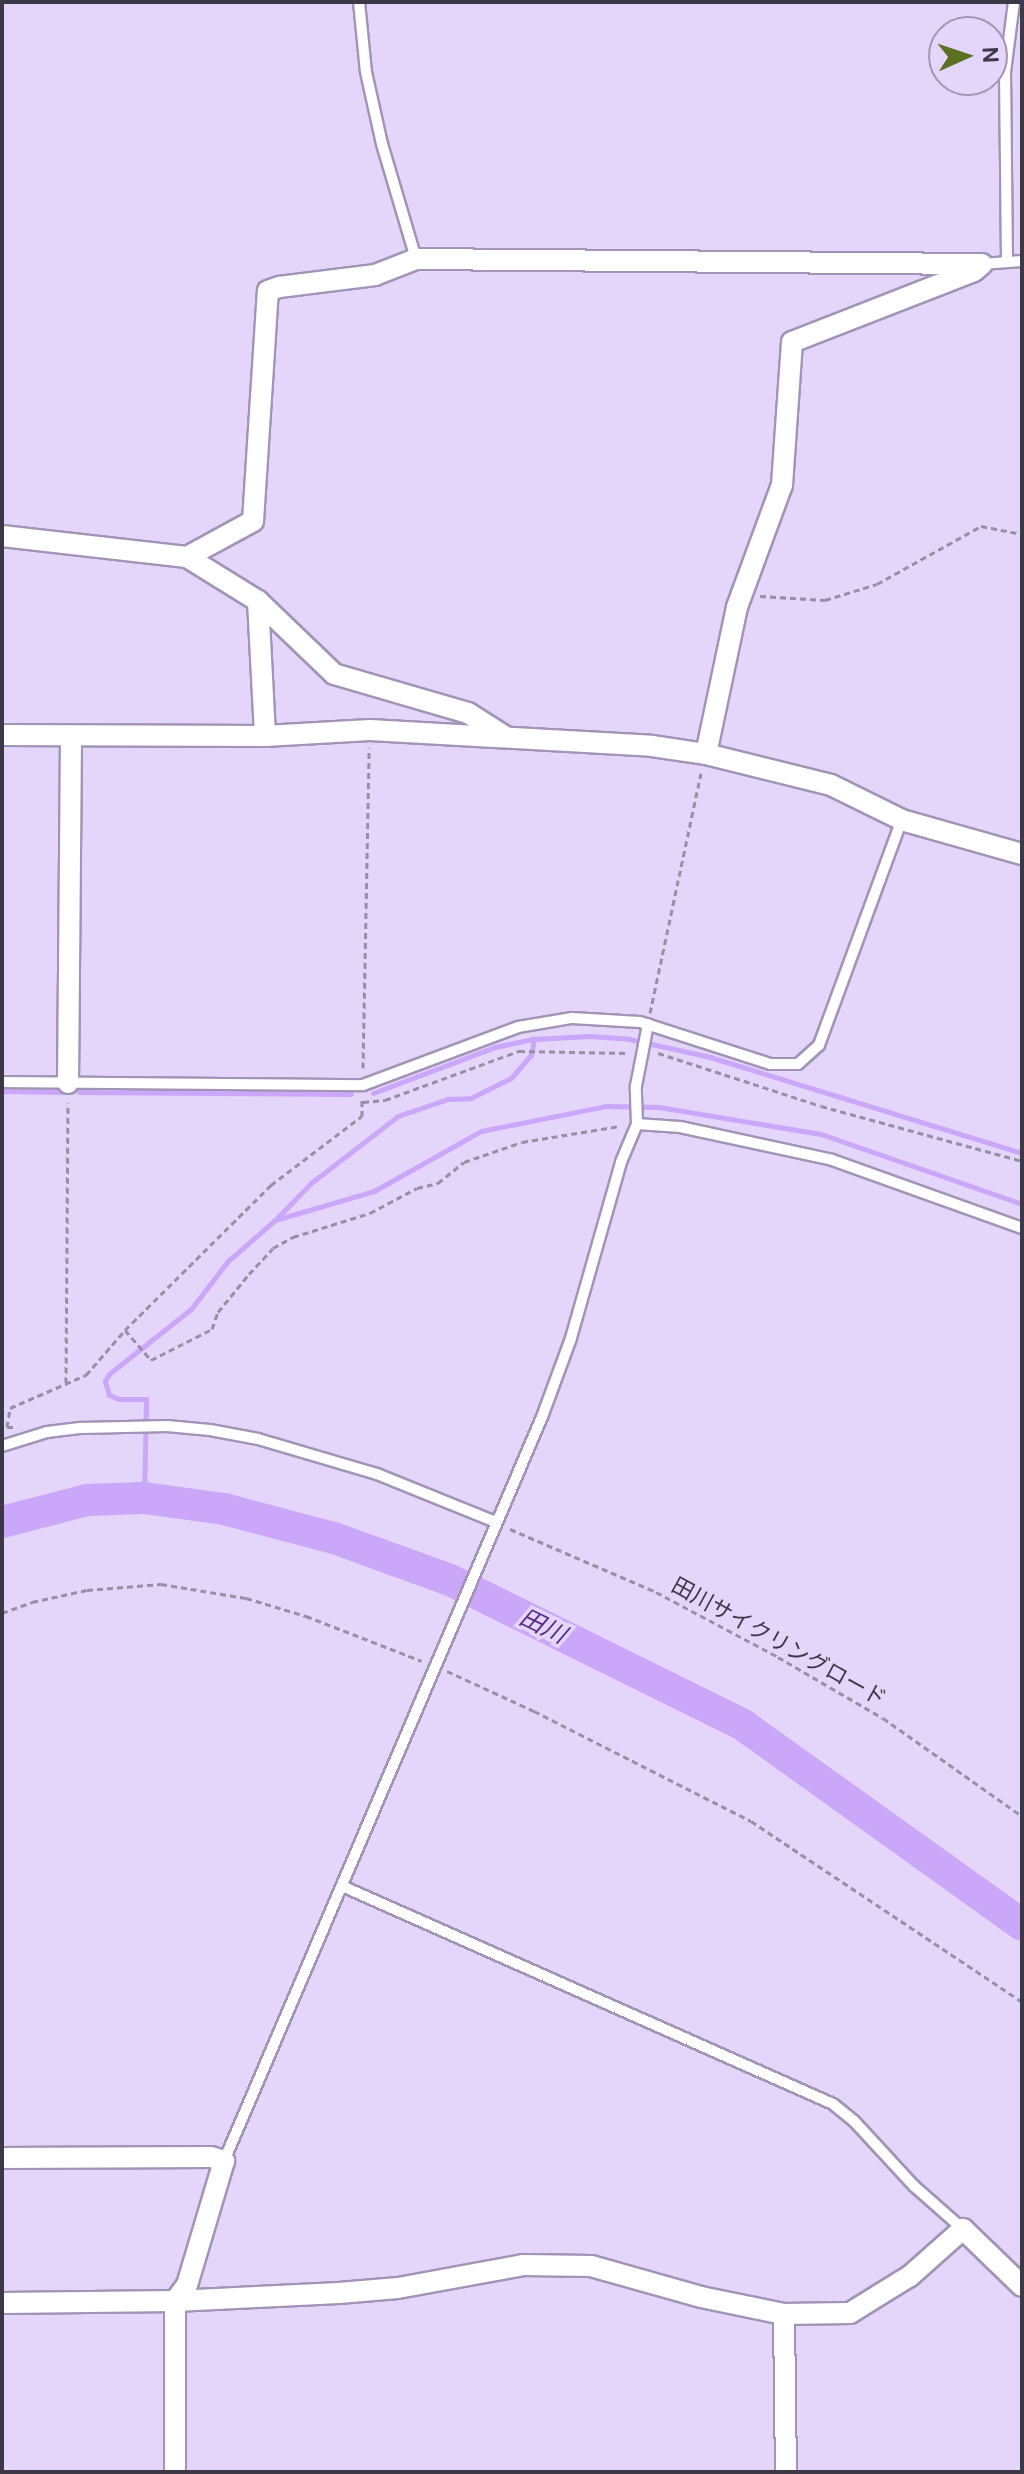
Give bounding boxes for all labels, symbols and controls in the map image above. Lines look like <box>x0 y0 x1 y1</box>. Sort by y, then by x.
north arrow <box>928 16 1008 96</box>
text: N <box>976 46 1005 64</box>
street label: 田川サイクリングロード <box>667 1572 891 1712</box>
water label: 田川 <box>515 1603 571 1649</box>

